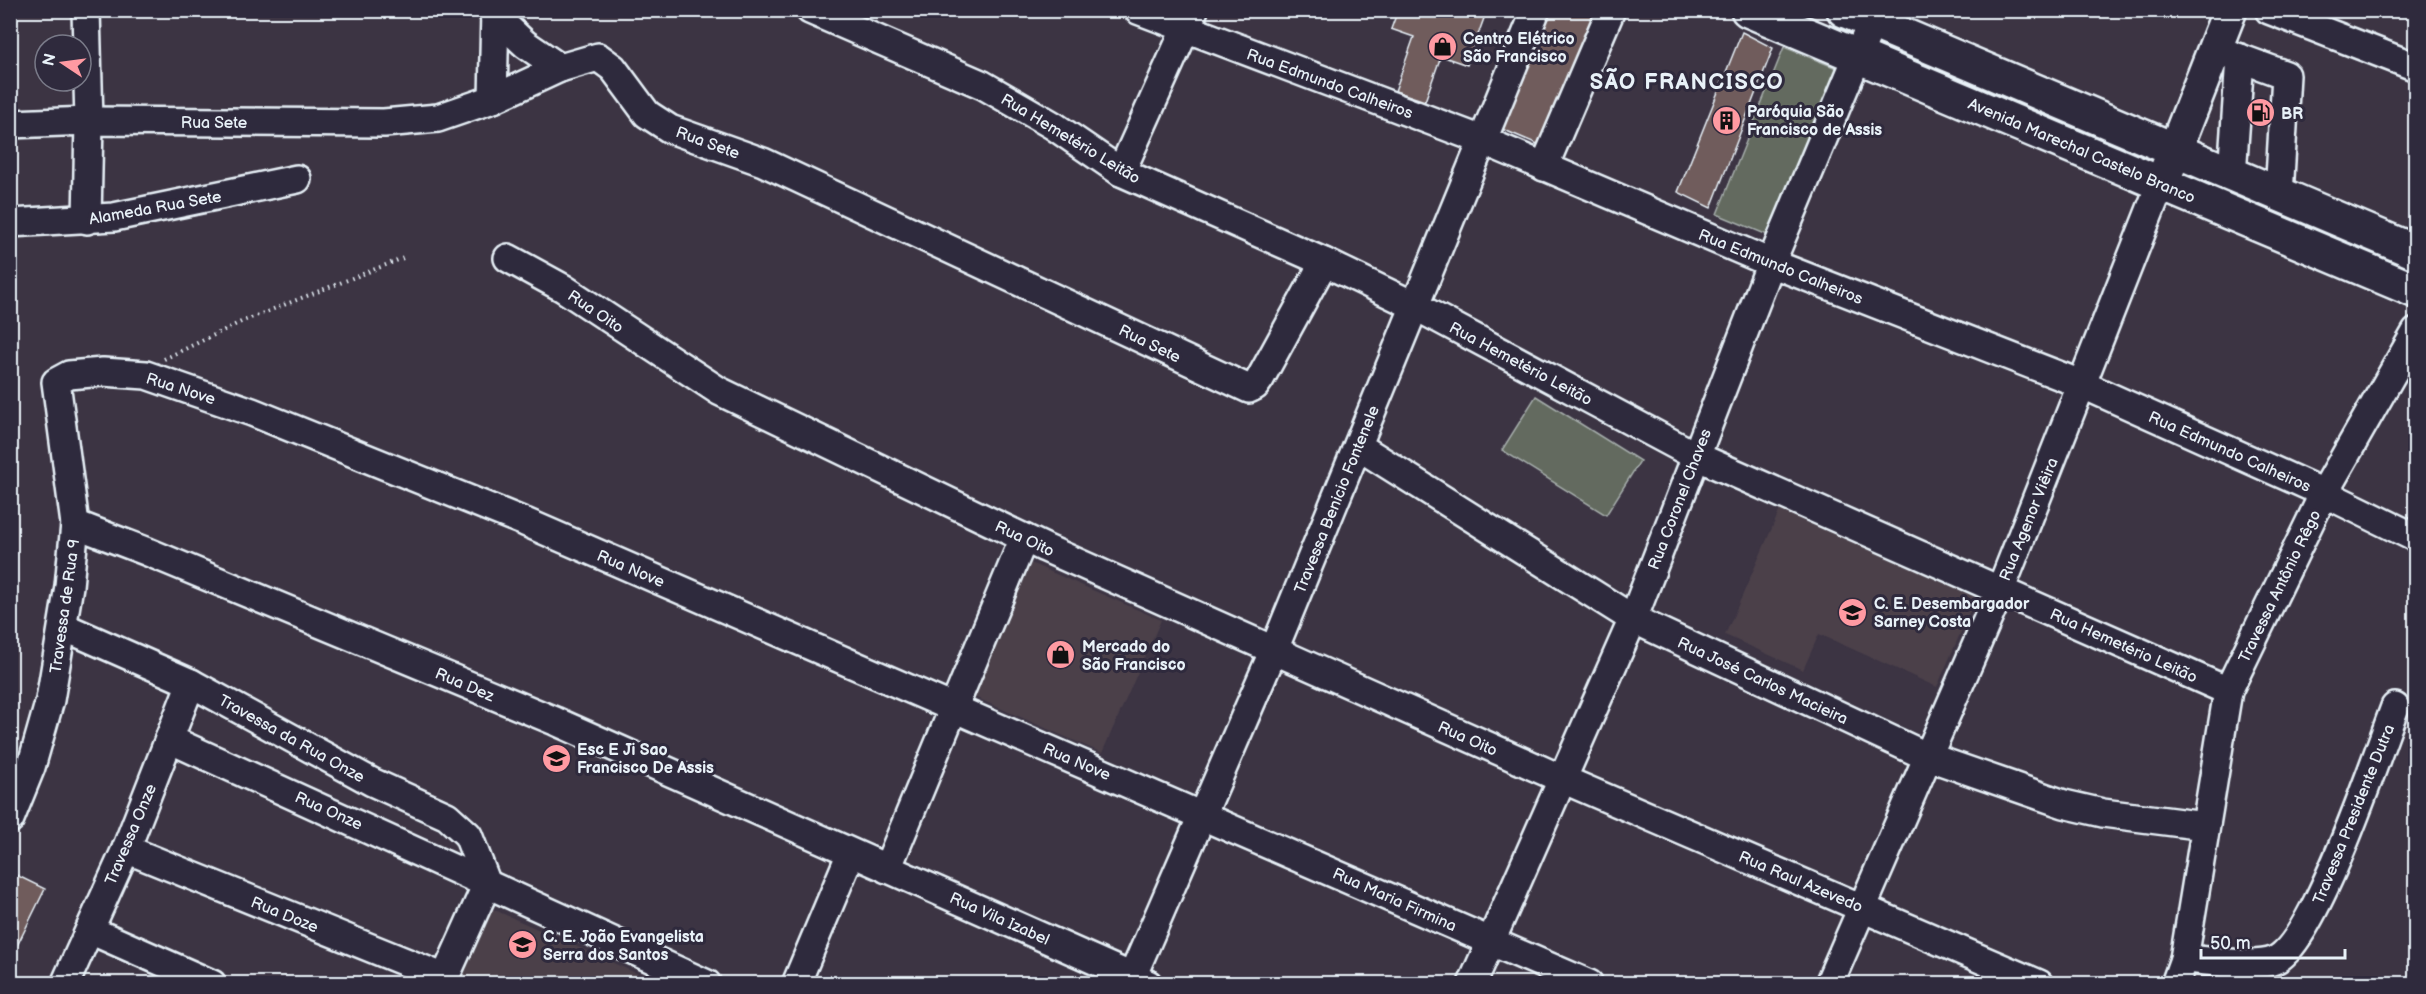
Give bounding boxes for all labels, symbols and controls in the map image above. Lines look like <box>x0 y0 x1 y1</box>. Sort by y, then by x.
place label: Centro Elétrico São Francisco <box>1463 30 1575 67</box>
shop icon: Centro Elétrico São Francisco <box>1426 31 1458 63</box>
north arrow <box>33 33 93 93</box>
street label: Rua Edmundo Calheiros <box>1244 45 1415 123</box>
text: N <box>39 52 60 68</box>
district label: SÃO FRANCISCO <box>1590 67 1784 96</box>
street label: Rua Hemetério Leitão <box>997 90 1143 188</box>
street label: Avenida Marechal Castelo Branco <box>1965 95 2198 208</box>
fuel station icon: BR <box>2244 97 2276 129</box>
place label: Paróquia São Francisco de Assis <box>1747 103 1882 140</box>
building icon: Paróquia São Francisco de Assis <box>1710 104 1742 136</box>
place label: BR <box>2281 105 2303 124</box>
street label: Rua Sete <box>181 114 248 133</box>
street label: Rua Sete <box>673 123 742 164</box>
street label: Alameda Rua Sete <box>88 187 223 229</box>
street label: Rua Edmundo Calheiros <box>1695 226 1865 309</box>
street label: Rua Oito <box>564 287 627 338</box>
street label: Rua Hemetério Leitão <box>1446 319 1595 410</box>
street label: Rua Sete <box>1115 321 1184 368</box>
street label: Rua Nove <box>144 369 218 410</box>
street label: Travessa Benicio Fontenele <box>1291 402 1384 596</box>
street label: Rua Edmundo Calheiros <box>2145 408 2314 497</box>
street label: Rua Coronel Chaves <box>1645 426 1716 573</box>
street label: Rua Agenor Viêira <box>1996 455 2063 584</box>
street label: Travessa Antônio Rêgo <box>2235 507 2326 666</box>
street label: Rua Oito <box>992 517 1057 561</box>
street label: Travessa de Rua 9 <box>47 538 84 675</box>
street label: Rua Nove <box>594 547 668 592</box>
place label: C. E. Desembargador Sarney Costa <box>1874 595 2030 632</box>
school or university icon: C. E. Desembargador Sarney Costa <box>1837 596 1869 628</box>
street label: Rua Hemetério Leitão <box>2047 605 2200 687</box>
street label: Rua José Carlos Macieira <box>1674 634 1851 729</box>
place label: Mercado do São Francisco <box>1082 638 1186 675</box>
shop icon: Mercado do São Francisco <box>1045 639 1077 671</box>
street label: Rua Dez <box>432 664 497 706</box>
street label: Travessa da Rua Onze <box>215 691 368 788</box>
street label: Rua Oito <box>1435 718 1500 761</box>
street label: Travessa Presidente Dutra <box>2310 722 2399 907</box>
street label: Rua Nove <box>1040 740 1114 785</box>
place label: Esc E Ji Sao Francisco De Assis <box>577 741 714 778</box>
school or university icon: Esc E Ji Sao Francisco De Assis <box>540 742 572 774</box>
street label: Travessa Onze <box>102 781 161 888</box>
street label: Rua Onze <box>292 788 366 835</box>
street label: Rua Raul Azevedo <box>1736 848 1865 917</box>
street label: Rua Maria Firmina <box>1330 865 1459 936</box>
street label: Rua Vila Izabel <box>947 889 1052 950</box>
street label: Rua Doze <box>248 893 321 938</box>
scale bar <box>2201 922 2345 960</box>
place label: C. E. João Evangelista Serra dos Santos <box>543 928 704 965</box>
school or university icon: C. E. João Evangelista Serra dos Santos <box>506 929 538 961</box>
text: 50 m <box>2210 933 2251 954</box>

